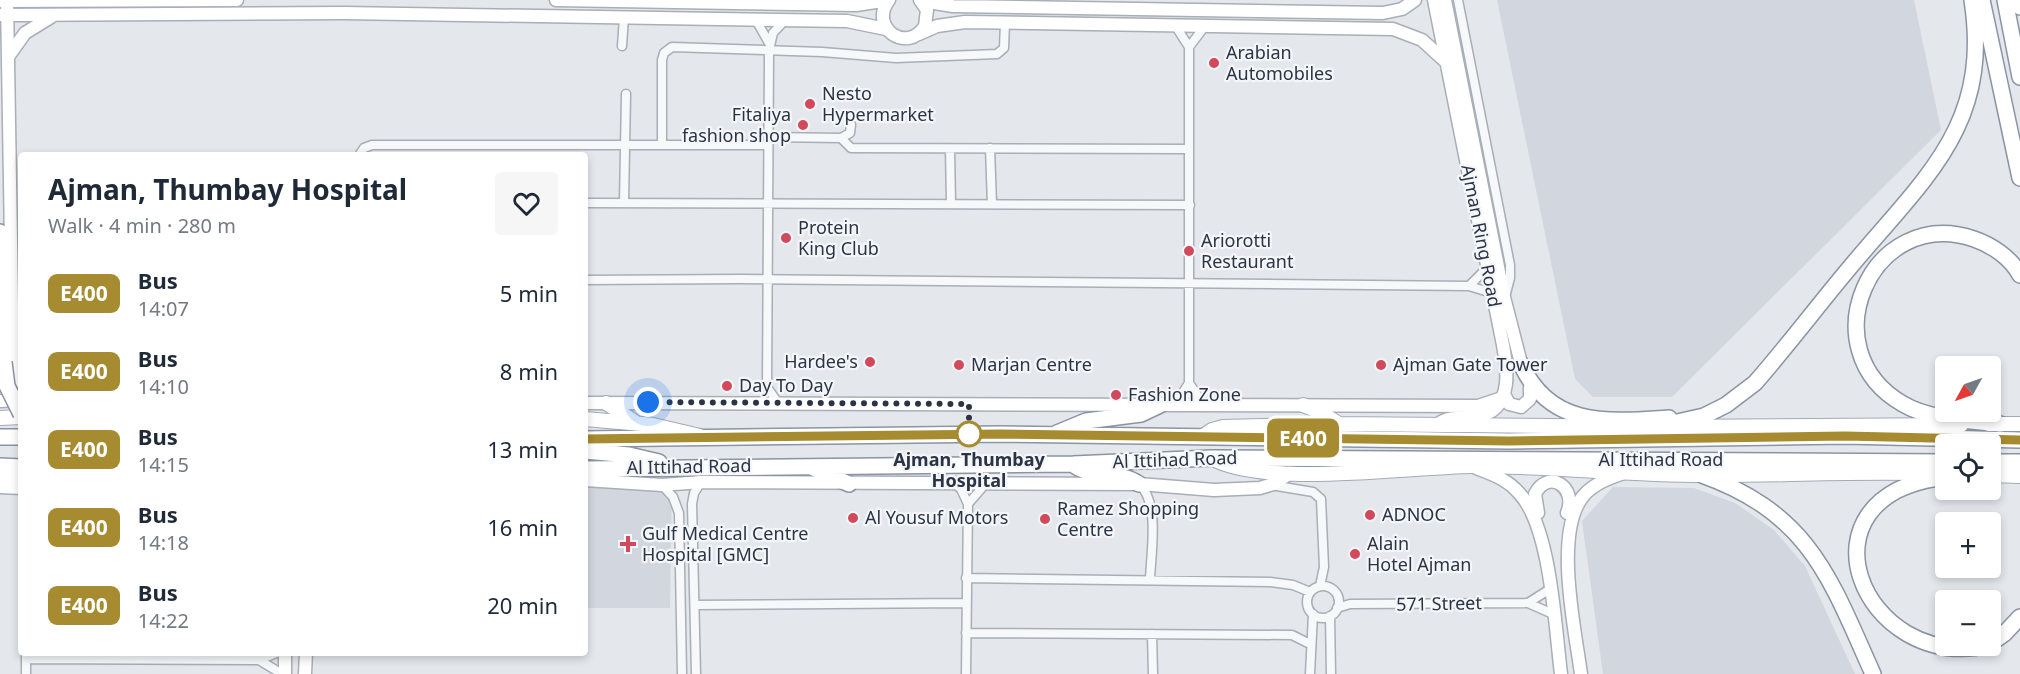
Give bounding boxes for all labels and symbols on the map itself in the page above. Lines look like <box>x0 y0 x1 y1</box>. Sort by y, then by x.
place label: Arabian Automobiles <box>1226 40 1333 85</box>
marker: Arabian Automobiles <box>1207 56 1221 70</box>
place label: Nesto Hypermarket <box>822 81 934 126</box>
marker: Nesto Hypermarket <box>803 97 817 111</box>
place label: Fitaliya fashion shop <box>682 102 791 147</box>
marker: Fitaliya fashion shop <box>796 118 810 132</box>
street label: Ajman Ring Road <box>1456 162 1508 309</box>
place label: Protein King Club <box>798 215 879 260</box>
place label: Ariorotti Restaurant <box>1201 228 1294 273</box>
marker: Protein King Club <box>779 231 793 245</box>
marker: Ariorotti Restaurant <box>1182 244 1196 258</box>
place label: Hardee's <box>784 349 858 373</box>
place label: Marjan Centre <box>971 352 1092 376</box>
place label: Ajman Gate Tower <box>1393 352 1548 376</box>
marker: Hardee's <box>863 355 877 369</box>
north arrow <box>1935 356 2001 422</box>
marker: Marjan Centre <box>952 358 966 372</box>
marker: Ajman Gate Tower <box>1374 358 1388 372</box>
place label: Day To Day <box>739 373 834 397</box>
marker: Day To Day <box>720 379 734 393</box>
place label: Fashion Zone <box>1128 382 1241 406</box>
your location <box>633 387 663 417</box>
marker: Fashion Zone <box>1109 388 1123 402</box>
line badge: E400 <box>1261 418 1345 458</box>
marker: Ajman, Thumbay Hospital <box>956 421 982 447</box>
street label: Al Ittihad Road <box>1112 445 1238 473</box>
place label: Ajman, Thumbay Hospital <box>893 447 1045 492</box>
street label: Al Ittihad Road <box>1599 447 1723 471</box>
street label: Al Ittihad Road <box>626 453 752 479</box>
place label: Ramez Shopping Centre <box>1057 496 1199 541</box>
place label: ADNOC <box>1382 502 1446 526</box>
place label: Al Yousuf Motors <box>865 505 1008 529</box>
marker: ADNOC <box>1363 508 1377 522</box>
marker: Al Yousuf Motors <box>846 511 860 525</box>
marker: Ramez Shopping Centre <box>1038 512 1052 526</box>
place label: Gulf Medical Centre Hospital [GMC] <box>642 521 808 566</box>
place label: Alain Hotel Ajman <box>1367 531 1471 576</box>
marker: Gulf Medical Centre Hospital [GMC] <box>619 535 637 553</box>
marker: Alain Hotel Ajman <box>1348 547 1362 561</box>
street label: 571 Street <box>1396 590 1483 616</box>

